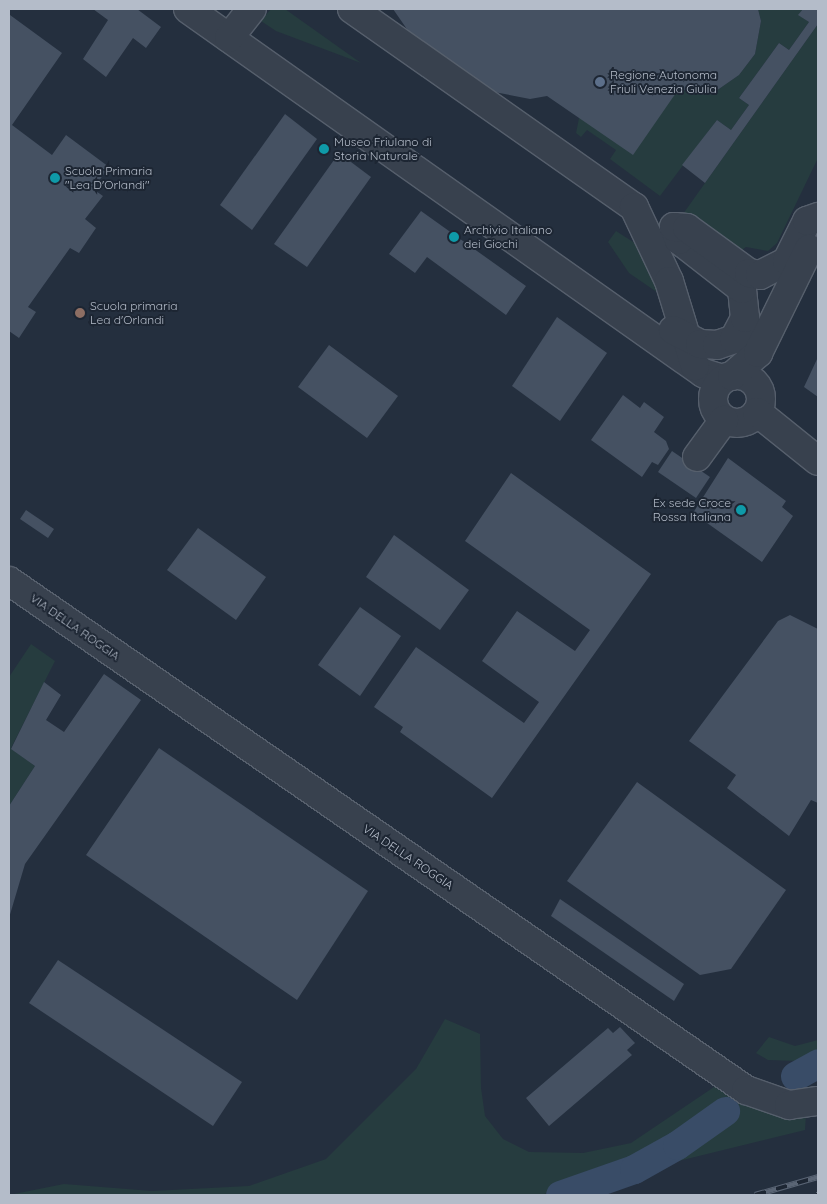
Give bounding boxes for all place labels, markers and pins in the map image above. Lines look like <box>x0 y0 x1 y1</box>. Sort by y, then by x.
place label: Regione Autonoma Friuli Venezia Giulia <box>610 68 717 96</box>
marker: Regione Autonoma Friuli Venezia Giulia <box>594 76 606 88</box>
place label: Museo Friulano di Storia Naturale <box>334 135 432 163</box>
marker: Museo Friulano di Storia Naturale <box>318 143 330 155</box>
place label: Scuola Primaria "Lea D'Orlandi" <box>65 164 152 192</box>
marker: Scuola Primaria "Lea D'Orlandi" <box>49 172 61 184</box>
place label: Archivio Italiano dei Giochi <box>464 223 552 251</box>
marker: Archivio Italiano dei Giochi <box>448 231 460 243</box>
place label: Scuola primaria Lea d'Orlandi <box>90 299 177 327</box>
marker: Scuola primaria Lea d'Orlandi <box>74 307 86 319</box>
place label: Ex sede Croce Rossa Italiana <box>653 496 731 524</box>
marker: Ex sede Croce Rossa Italiana <box>735 504 747 516</box>

